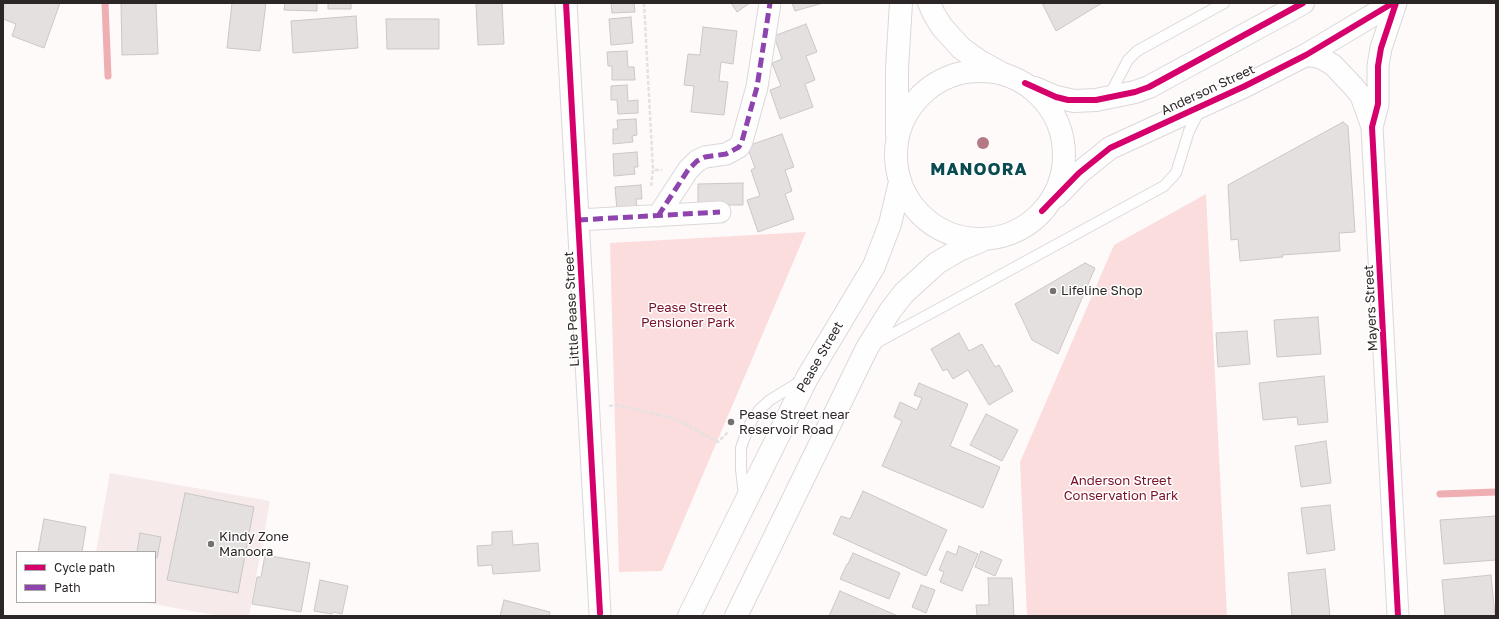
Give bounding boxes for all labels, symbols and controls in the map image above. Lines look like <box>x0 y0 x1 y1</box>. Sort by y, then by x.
street label: Anderson Street <box>1159 61 1257 119</box>
district label: MANOORA <box>930 160 1028 180</box>
street label: Little Pease Street <box>561 251 583 367</box>
street label: Mayers Street <box>1361 264 1381 352</box>
place label: Lifeline Shop <box>1061 283 1143 299</box>
marker: Lifeline Shop <box>1048 286 1058 296</box>
park label: Pease Street Pensioner Park <box>641 300 735 331</box>
street label: Pease Street <box>793 319 847 395</box>
place label: Pease Street near Reservoir Road <box>739 407 850 438</box>
marker: Pease Street near Reservoir Road <box>726 417 736 427</box>
park label: Anderson Street Conservation Park <box>1064 473 1178 504</box>
place label: Kindy Zone Manoora <box>219 529 289 560</box>
marker: Kindy Zone Manoora <box>206 539 216 549</box>
legend <box>16 551 156 603</box>
text: Cycle path <box>54 560 115 575</box>
text: Path <box>54 580 81 595</box>

